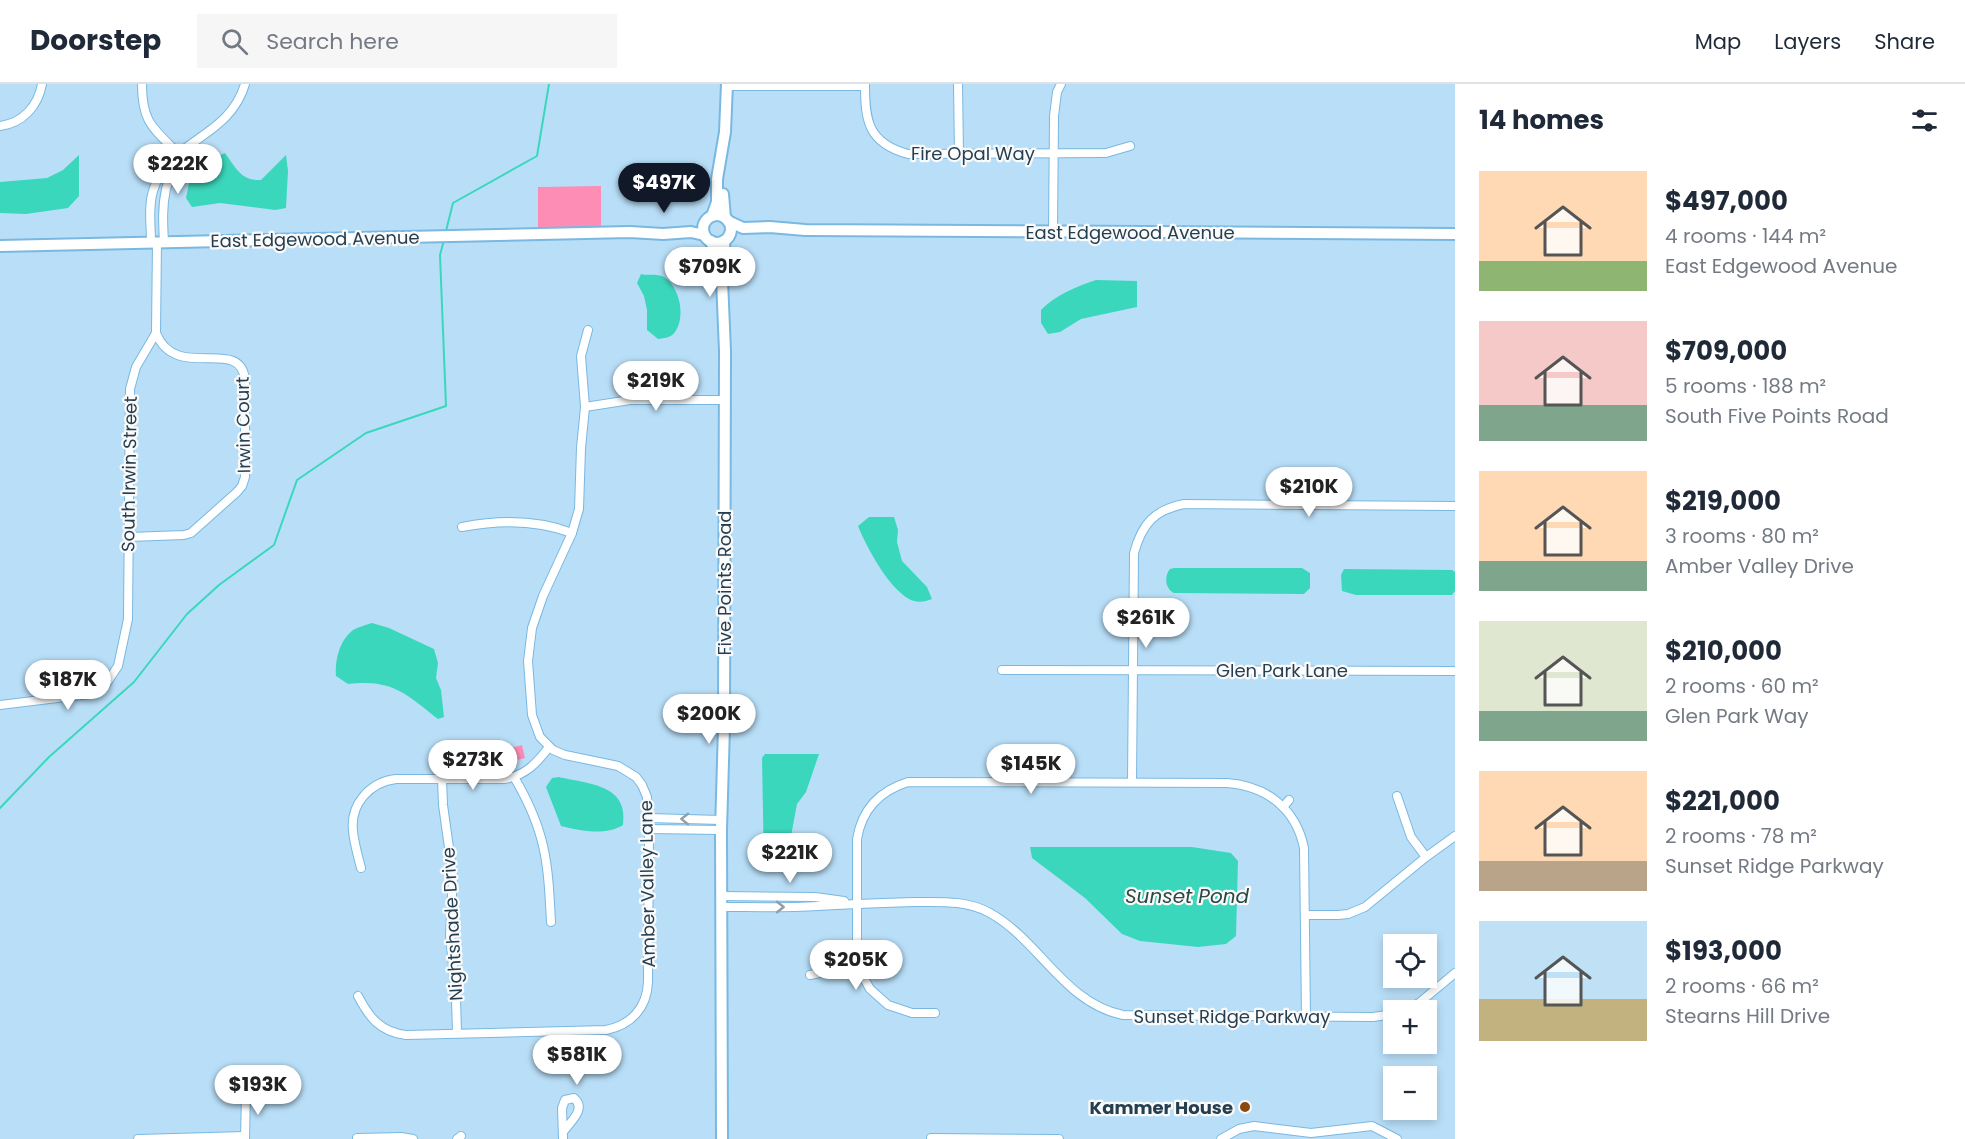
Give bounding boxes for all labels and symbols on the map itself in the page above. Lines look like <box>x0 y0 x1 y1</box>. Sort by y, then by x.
street label: Fire Opal Way <box>911 141 1035 166</box>
pin: $222K <box>136 144 220 195</box>
pin: $497K <box>622 163 706 214</box>
street label: East Edgewood Avenue <box>1025 220 1235 245</box>
street label: East Edgewood Avenue <box>210 225 420 253</box>
pin: $709K <box>668 247 752 298</box>
pin: $219K <box>614 361 698 412</box>
street label: Irwin Court <box>230 376 256 474</box>
street label: South Irwin Street <box>115 396 143 552</box>
pin: $210K <box>1267 467 1351 518</box>
street label: Five Points Road <box>712 510 737 656</box>
pin: $261K <box>1104 598 1188 649</box>
street label: Glen Park Lane <box>1216 658 1348 683</box>
pin: $187K <box>26 660 110 711</box>
pin: $200K <box>667 694 751 745</box>
pin: $273K <box>431 740 515 791</box>
pin: $145K <box>989 744 1073 795</box>
street label: Amber Valley Lane <box>633 800 661 968</box>
one-way arrow <box>681 813 690 825</box>
pin: $221K <box>748 833 832 884</box>
street label: Nightshade Drive <box>435 847 469 1001</box>
water label: Sunset Pond <box>1125 882 1249 910</box>
one-way arrow <box>775 901 784 913</box>
pin: $205K <box>814 940 898 991</box>
street label: Sunset Ridge Parkway <box>1134 1004 1330 1029</box>
pin: $581K <box>535 1035 619 1086</box>
pin: $193K <box>216 1065 300 1116</box>
place label: Kammer House <box>1090 1095 1233 1120</box>
marker: Kammer House <box>1238 1100 1252 1114</box>

